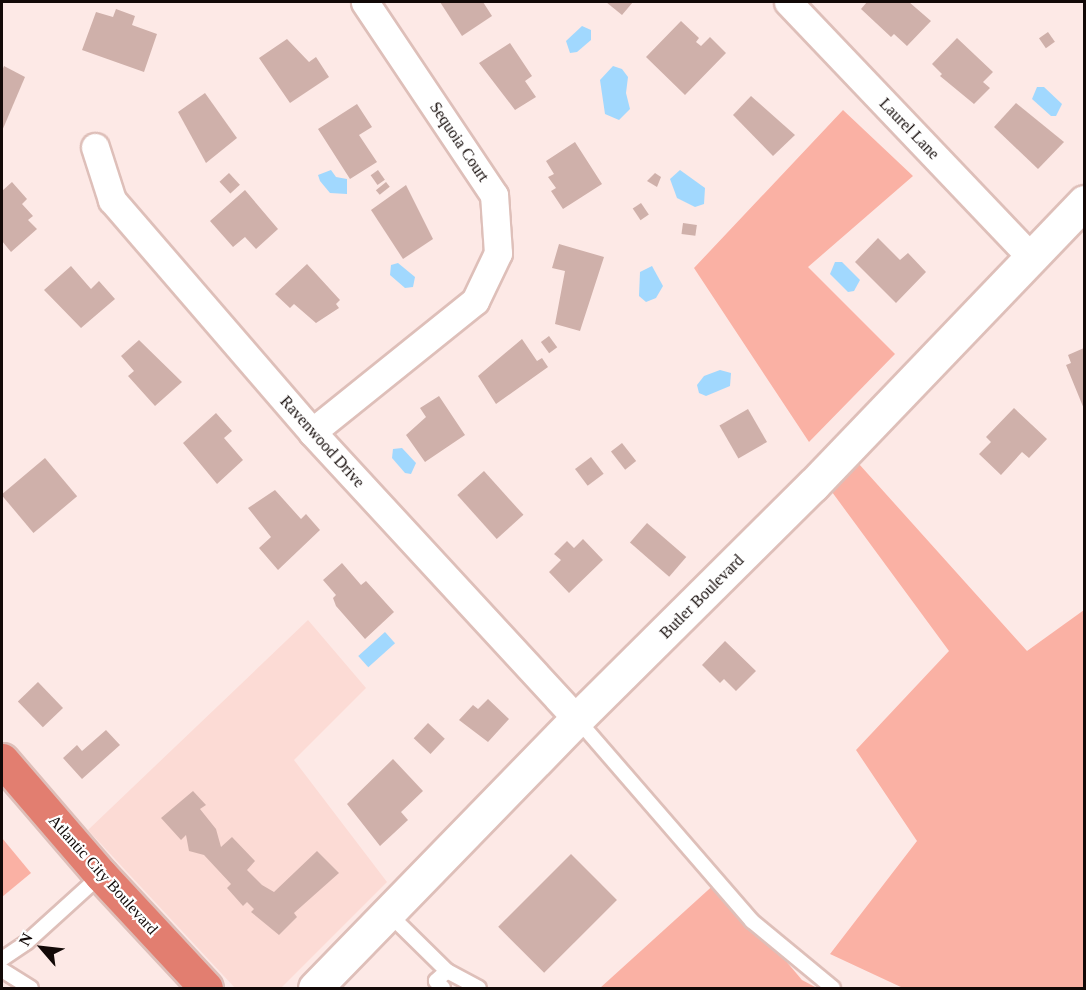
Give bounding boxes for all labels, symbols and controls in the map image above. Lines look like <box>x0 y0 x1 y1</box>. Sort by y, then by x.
street label: Laurel Lane <box>875 94 943 164</box>
street label: Sequoia Court <box>425 98 493 186</box>
street label: Ravenwood Drive <box>276 392 368 492</box>
street label: Butler Boulevard <box>656 551 748 643</box>
street label: Atlantic City Boulevard <box>44 811 162 939</box>
north arrow <box>12 918 72 978</box>
text: N <box>15 930 36 948</box>

